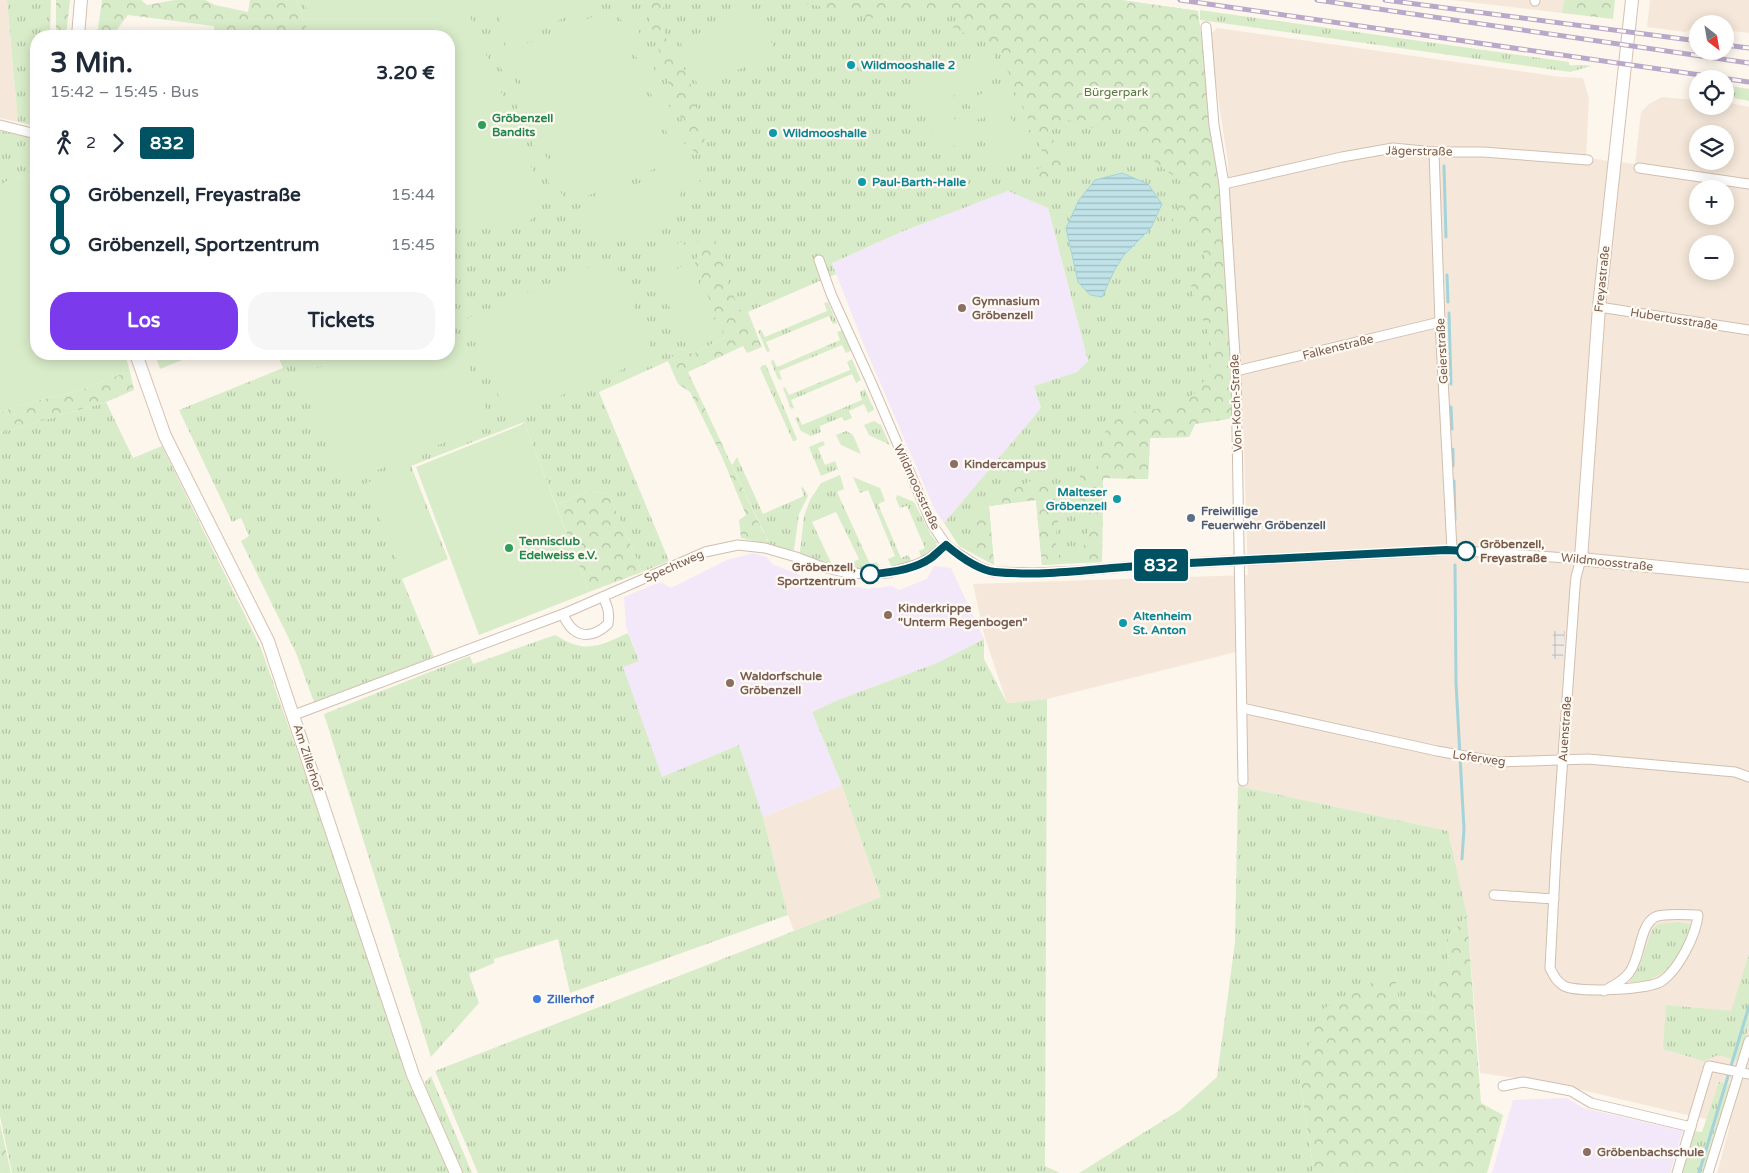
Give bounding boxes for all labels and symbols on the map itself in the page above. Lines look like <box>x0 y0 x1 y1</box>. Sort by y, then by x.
north arrow <box>1689 15 1734 60</box>
place label: Wildmooshalle 2 <box>861 58 955 72</box>
marker: Wildmooshalle 2 <box>845 59 857 71</box>
park label: Bürgerpark <box>1084 85 1149 99</box>
place label: Gröbenzell Bandits <box>492 111 553 139</box>
marker: Gröbenzell Bandits <box>476 119 488 131</box>
place label: Wildmooshalle <box>783 126 867 140</box>
marker: Wildmooshalle <box>767 127 779 139</box>
street label: Jägerstraße <box>1385 143 1453 159</box>
place label: Paul-Barth-Halle <box>872 175 966 189</box>
marker: Paul-Barth-Halle <box>856 176 868 188</box>
street label: Freyastraße <box>1592 245 1612 313</box>
place label: Gymnasium Gröbenzell <box>972 294 1040 322</box>
marker: Gymnasium Gröbenzell <box>956 302 968 314</box>
street label: Hubertusstraße <box>1629 305 1719 333</box>
street label: Geierstraße <box>1433 317 1451 384</box>
street label: Falkenstraße <box>1301 331 1375 363</box>
street label: Von-Koch-Straße <box>1227 354 1245 452</box>
street label: Wildmoosstraße <box>891 442 943 532</box>
place label: Kindercampus <box>964 457 1046 472</box>
marker: Kindercampus <box>948 458 960 470</box>
place label: Malteser Gröbenzell <box>1046 485 1107 513</box>
marker: Malteser Gröbenzell <box>1111 493 1123 505</box>
place label: Freiwillige Feuerwehr Gröbenzell <box>1201 504 1326 532</box>
marker: Freiwillige Feuerwehr Gröbenzell <box>1185 512 1197 524</box>
place label: Tennisclub Edelweiss e.V. <box>518 534 597 562</box>
place label: Gröbenzell, Freyastraße <box>1480 537 1547 566</box>
marker: Gröbenzell, Freyastraße <box>1456 541 1476 561</box>
marker: Tennisclub Edelweiss e.V. <box>503 542 515 554</box>
street label: Spechtweg <box>642 547 706 585</box>
line badge: 832 <box>1132 549 1190 581</box>
street label: Wildmoosstraße <box>1560 550 1654 574</box>
place label: Gröbenzell, Sportzentrum <box>777 560 856 589</box>
marker: Gröbenzell, Sportzentrum <box>860 564 880 584</box>
place label: Kinderkrippe "Unterm Regenbogen" <box>898 601 1028 630</box>
marker: Kinderkrippe "Unterm Regenbogen" <box>882 609 894 621</box>
place label: Altenheim St. Anton <box>1133 609 1192 637</box>
marker: Altenheim St. Anton <box>1117 617 1129 629</box>
place label: Waldorfschule Gröbenzell <box>740 669 822 697</box>
marker: Waldorfschule Gröbenzell <box>724 677 736 689</box>
street label: Auenstraße <box>1556 695 1574 762</box>
street label: Am Zillerhof <box>291 722 326 794</box>
street label: Loferweg <box>1452 747 1506 769</box>
place label: Zillerhof <box>547 992 595 1006</box>
marker: Zillerhof <box>531 993 543 1005</box>
place label: Gröbenbachschule <box>1597 1145 1704 1159</box>
marker: Gröbenbachschule <box>1581 1146 1593 1158</box>

